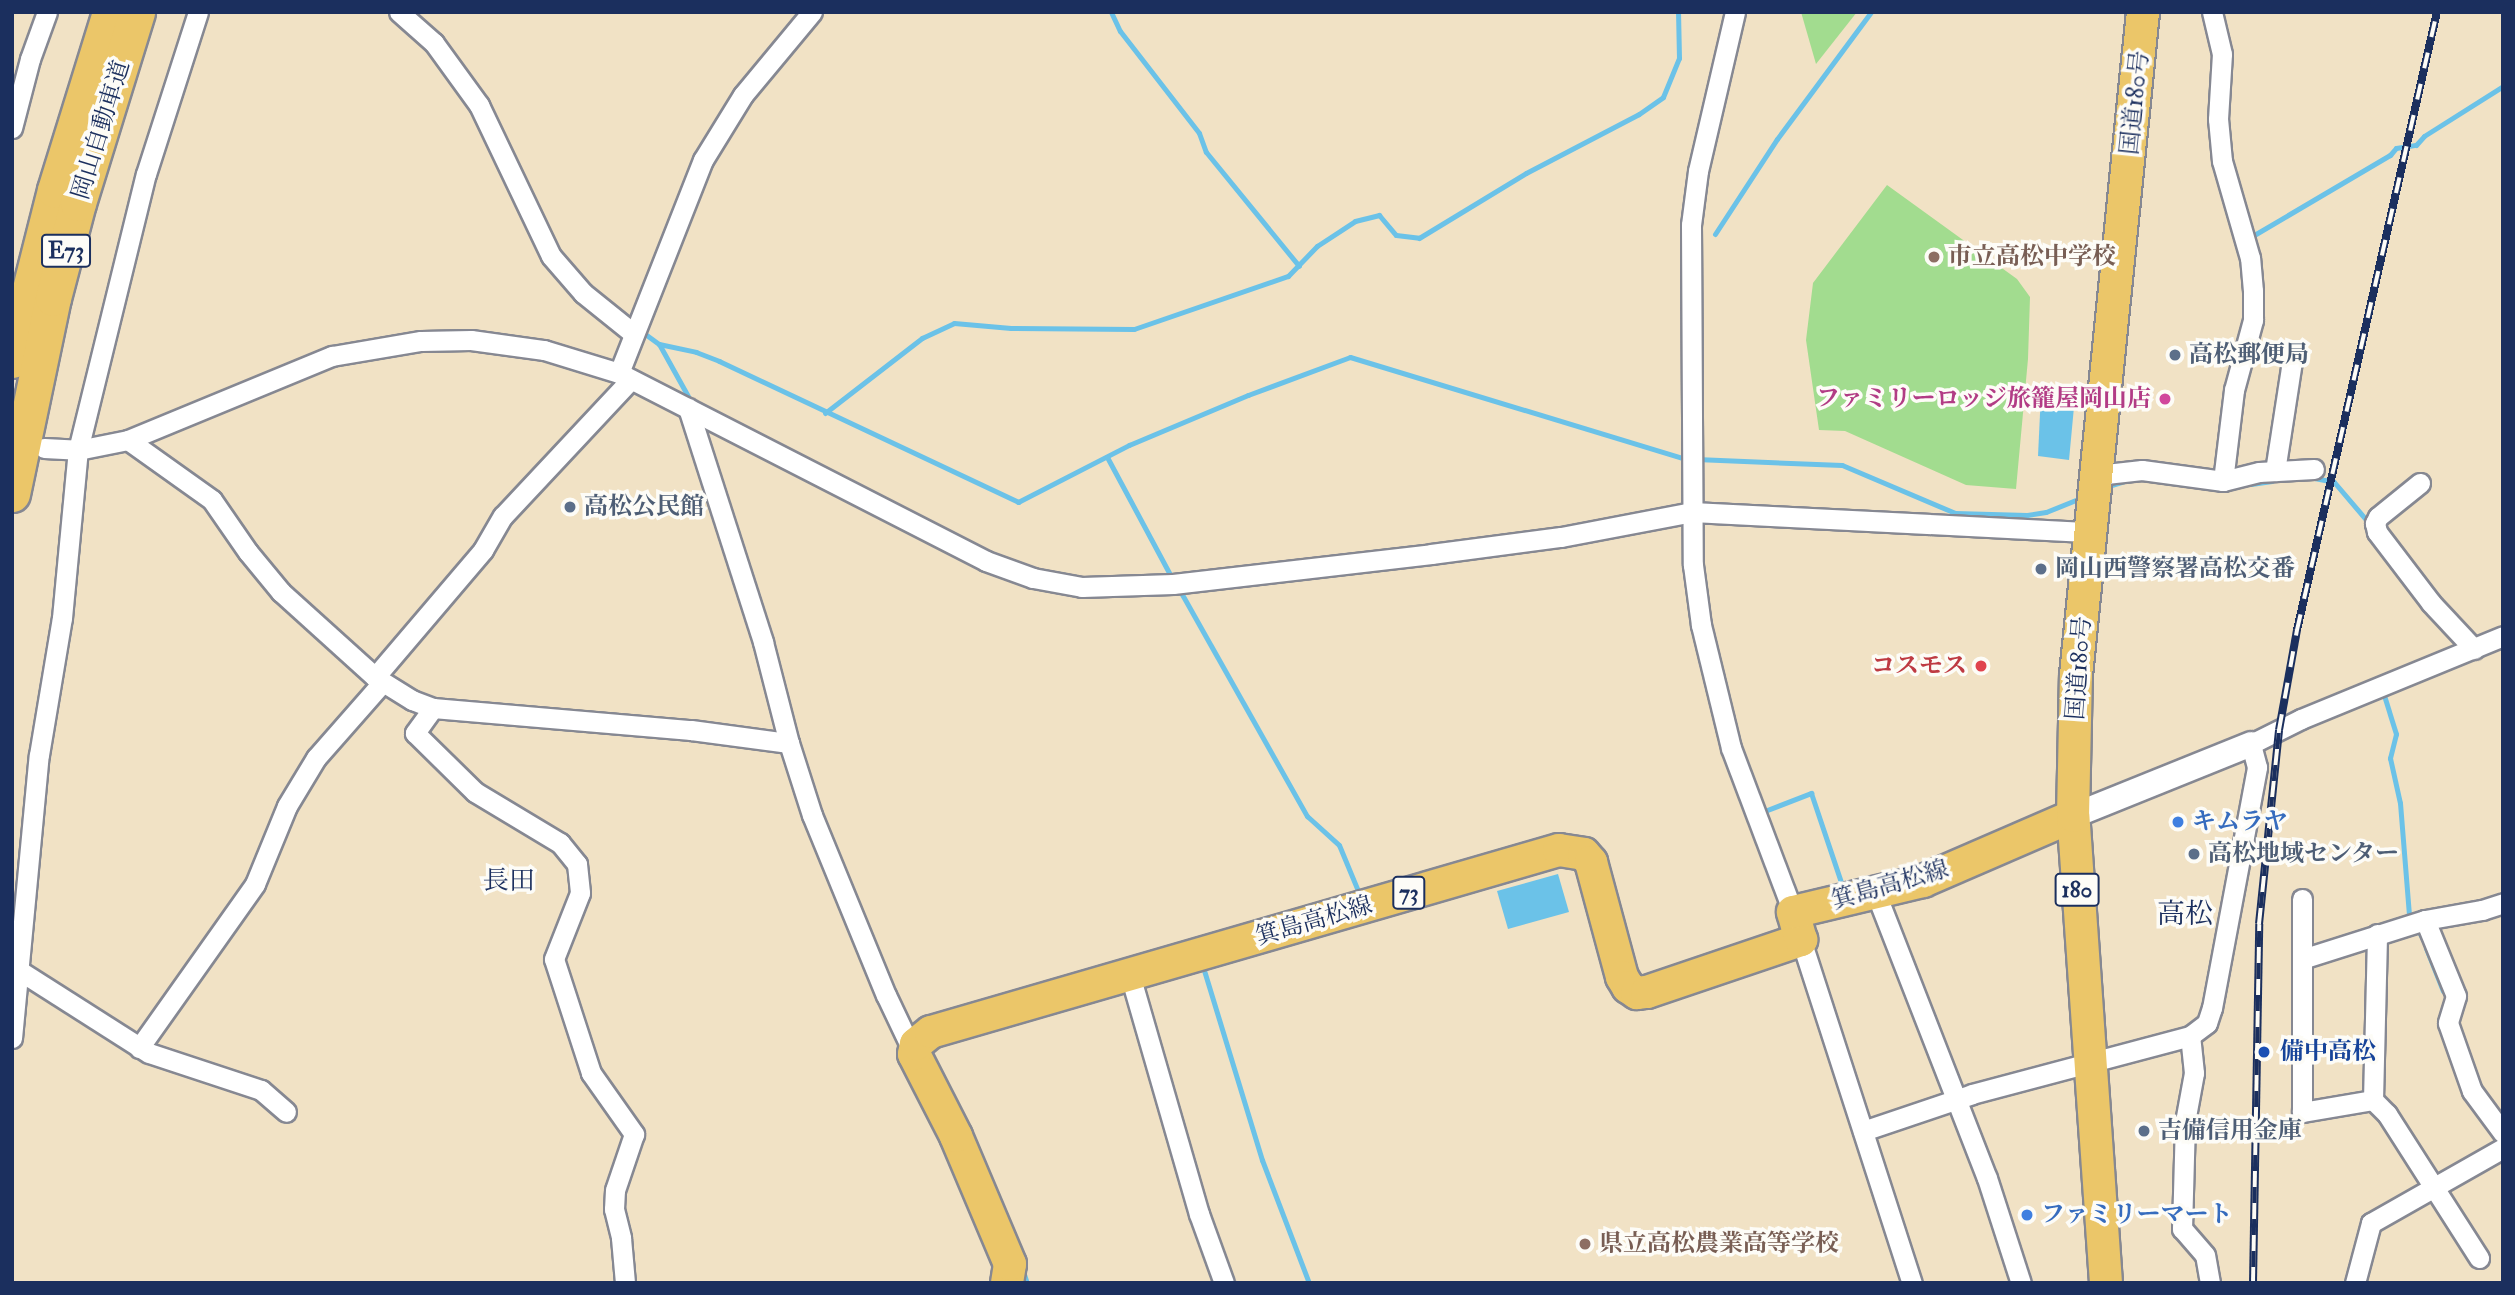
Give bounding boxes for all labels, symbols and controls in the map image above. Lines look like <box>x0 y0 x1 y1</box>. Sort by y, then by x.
street label: 国道180号 <box>2115 50 2155 156</box>
street label: 岡山自動車道 <box>66 57 136 203</box>
road number: E73 <box>40 232 92 270</box>
place label: 市立高松中学校 <box>1948 243 2116 271</box>
marker: 市立高松中学校 <box>1926 249 1942 265</box>
place label: 高松郵便局 <box>2189 341 2309 369</box>
marker: 高松郵便局 <box>2167 347 2183 363</box>
place label: ファミリーロッジ旅籠屋岡山店 <box>1815 385 2151 413</box>
marker: ファミリーロッジ旅籠屋岡山店 <box>2157 391 2173 407</box>
place label: 高松公民館 <box>584 493 704 521</box>
marker: 高松公民館 <box>562 499 578 515</box>
place label: 岡山西警察署高松交番 <box>2055 555 2295 583</box>
marker: 岡山西警察署高松交番 <box>2033 561 2049 577</box>
street label: 国道180号 <box>2061 615 2097 721</box>
place label: コスモス <box>1871 652 1967 680</box>
marker: コスモス <box>1973 658 1989 674</box>
place label: キムラヤ <box>2192 808 2288 836</box>
marker: キムラヤ <box>2170 814 2186 830</box>
place label: 高松地域センター <box>2208 840 2400 868</box>
marker: 高松地域センター <box>2186 846 2202 862</box>
street label: 箕島高松線 <box>1828 855 1952 915</box>
district label: 長田 <box>483 866 535 898</box>
road number: 180 <box>2054 870 2100 909</box>
road number: 73 <box>1392 874 1426 912</box>
street label: 箕島高松線 <box>1252 891 1376 951</box>
district label: 高松 <box>2157 898 2213 932</box>
place label: 備中高松 <box>2280 1038 2376 1066</box>
marker: 備中高松 <box>2254 1042 2274 1062</box>
place label: 吉備信用金庫 <box>2158 1117 2302 1145</box>
marker: 吉備信用金庫 <box>2136 1123 2152 1139</box>
place label: ファミリーマート <box>2041 1201 2233 1229</box>
marker: ファミリーマート <box>2019 1207 2035 1223</box>
place label: 県立高松農業高等学校 <box>1599 1230 1839 1258</box>
marker: 県立高松農業高等学校 <box>1577 1236 1593 1252</box>

